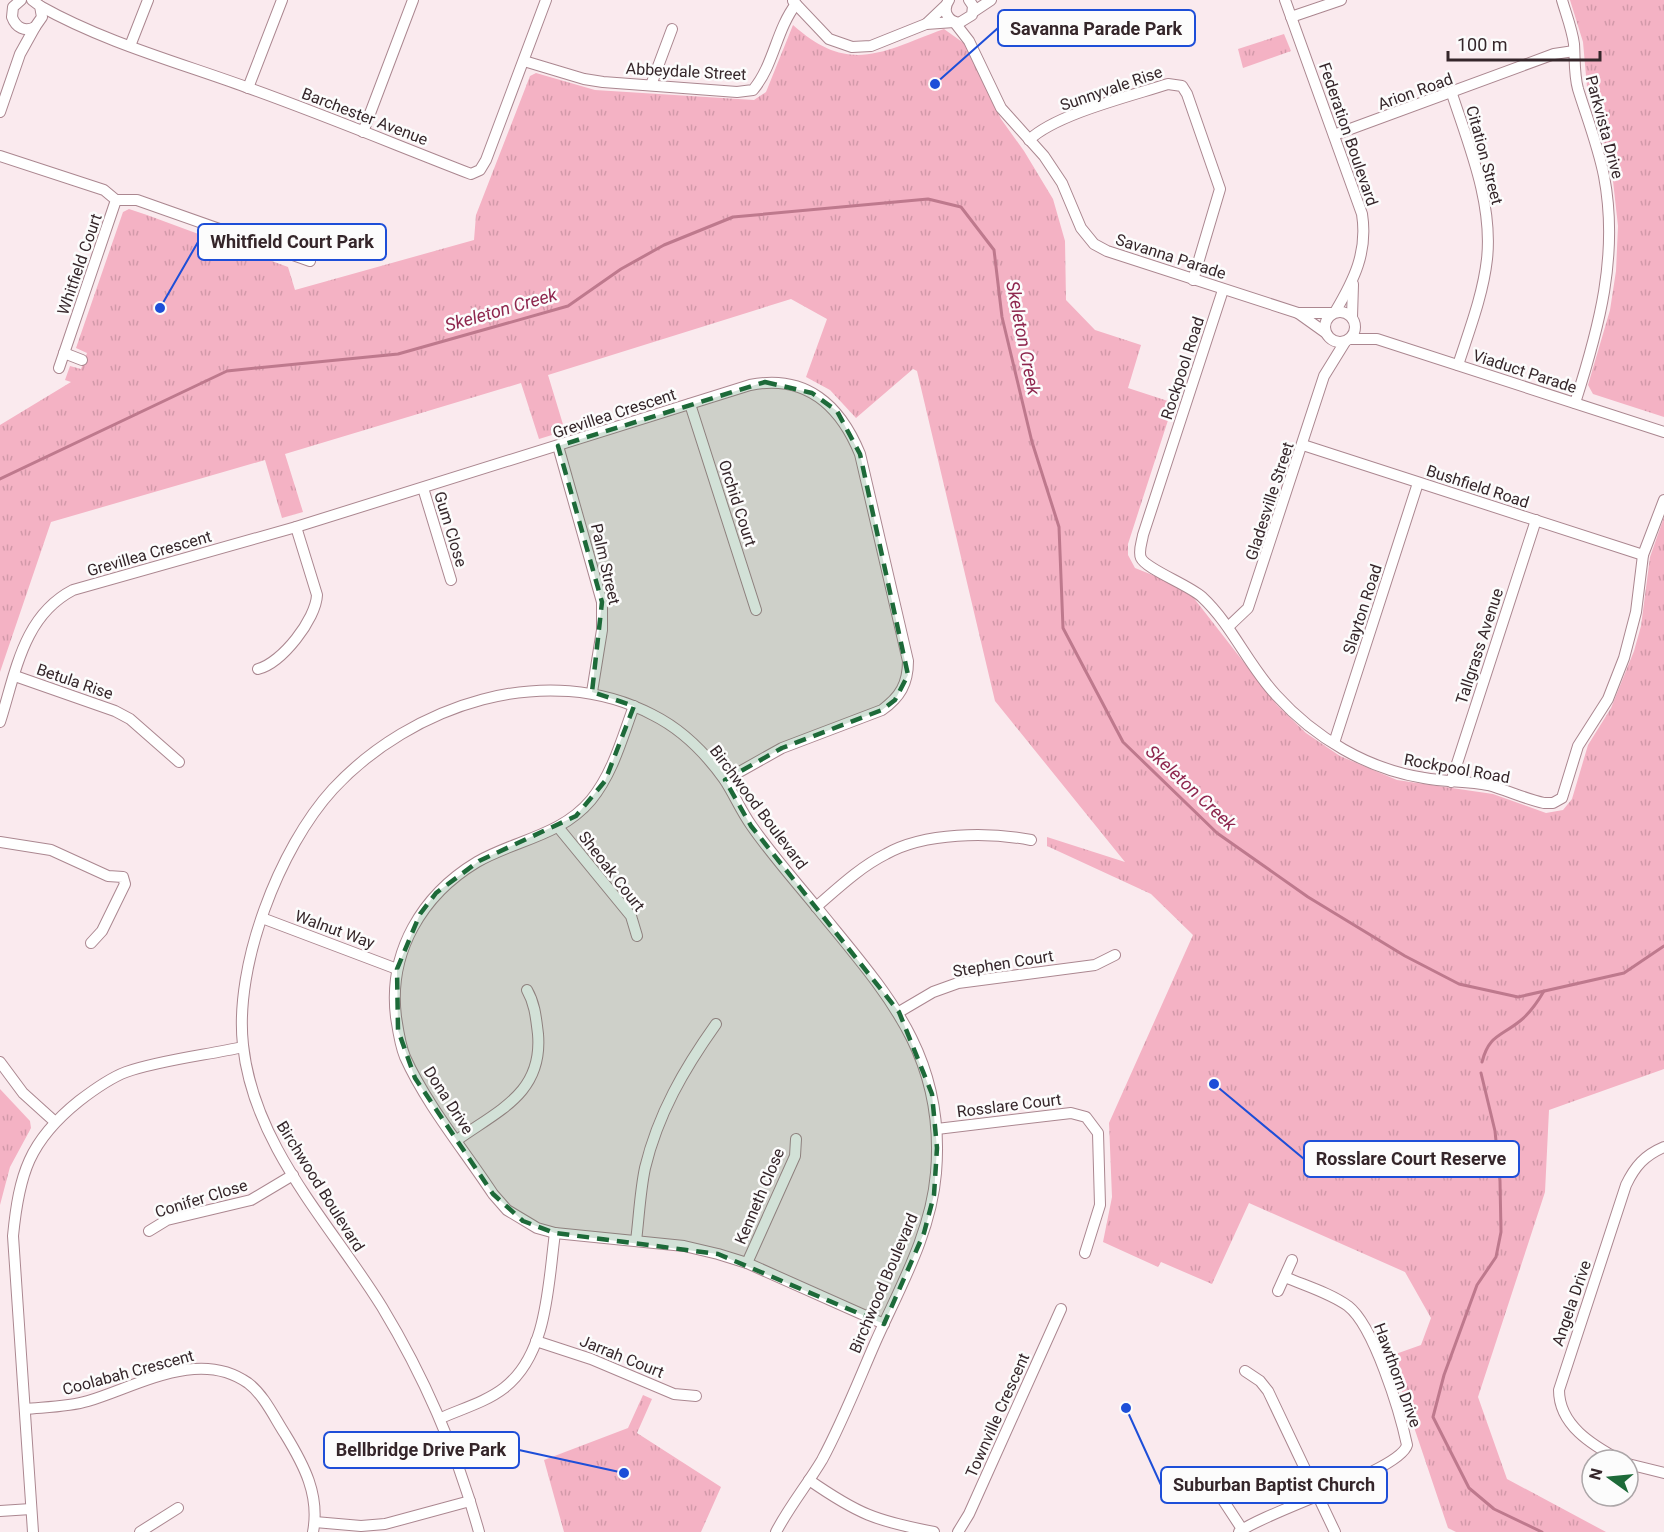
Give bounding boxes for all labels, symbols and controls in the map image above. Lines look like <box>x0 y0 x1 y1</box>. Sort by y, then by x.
callout: Savanna Parade Park <box>998 10 1195 46</box>
text: Savanna Parade Park <box>1010 18 1182 39</box>
scale bar <box>1448 24 1600 62</box>
text: 100 m <box>1457 34 1508 55</box>
street label: Abbeydale Street <box>625 59 747 84</box>
street label: Federation Boulevard <box>1315 60 1382 208</box>
street label: Sunnyvale Rise <box>1058 62 1165 115</box>
street label: Arion Road <box>1375 69 1455 114</box>
street label: Parkvista Drive <box>1582 73 1627 181</box>
street label: Barchester Avenue <box>299 84 430 149</box>
street label: Citation Street <box>1462 104 1507 207</box>
street label: Whitfield Court <box>53 211 106 317</box>
callout: Whitfield Court Park <box>198 224 386 260</box>
street label: Savanna Parade <box>1113 230 1228 283</box>
text: Whitfield Court Park <box>210 231 374 252</box>
water label: Skeleton Creek <box>1002 279 1045 398</box>
water label: Skeleton Creek <box>442 283 561 336</box>
street label: Rockpool Road <box>1157 314 1208 422</box>
street label: Viaduct Parade <box>1470 346 1579 397</box>
street label: Grevillea Crescent <box>550 385 678 442</box>
street label: Gladesville Street <box>1241 440 1298 563</box>
street label: Orchid Court <box>715 458 760 549</box>
street label: Bushfield Road <box>1424 461 1532 512</box>
street label: Gum Close <box>430 489 471 569</box>
street label: Palm Street <box>587 522 624 607</box>
street label: Grevillea Crescent <box>85 527 214 580</box>
street label: Slayton Road <box>1339 562 1386 656</box>
street label: Tallgrass Avenue <box>1452 586 1507 707</box>
street label: Betula Rise <box>34 660 116 703</box>
water label: Skeleton Creek <box>1142 740 1242 836</box>
street label: Birchwood Boulevard <box>706 742 811 873</box>
street label: Rockpool Road <box>1402 750 1511 787</box>
street label: Sheoak Court <box>575 828 649 915</box>
street label: Walnut Way <box>292 906 378 953</box>
street label: Stephen Court <box>951 946 1055 981</box>
street label: Dona Drive <box>420 1063 478 1138</box>
street label: Rosslare Court <box>956 1090 1062 1121</box>
street label: Birchwood Boulevard <box>273 1117 368 1255</box>
callout: Rosslare Court Reserve <box>1304 1141 1519 1177</box>
street label: Kenneth Close <box>731 1145 788 1247</box>
text: Rosslare Court Reserve <box>1316 1148 1507 1169</box>
street label: Conifer Close <box>153 1175 250 1222</box>
street label: Birchwood Boulevard <box>845 1210 922 1356</box>
street label: Angela Drive <box>1548 1258 1595 1348</box>
street label: Hawthorn Drive <box>1370 1320 1425 1430</box>
street label: Jarrah Court <box>577 1331 667 1382</box>
street label: Coolabah Crescent <box>60 1346 196 1399</box>
street label: Townville Crescent <box>962 1350 1033 1480</box>
callout: Bellbridge Drive Park <box>324 1432 519 1468</box>
text: Bellbridge Drive Park <box>336 1439 507 1460</box>
north arrow <box>1580 1448 1640 1508</box>
text: N <box>1585 1466 1607 1482</box>
callout: Suburban Baptist Church <box>1161 1467 1387 1503</box>
text: Suburban Baptist Church <box>1173 1474 1375 1495</box>

